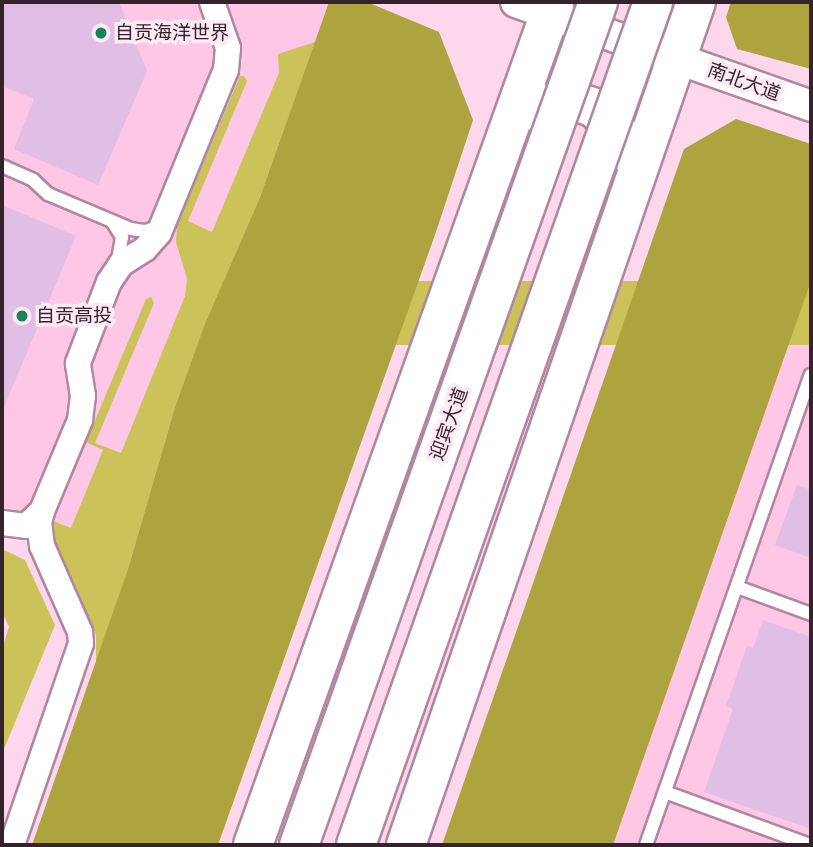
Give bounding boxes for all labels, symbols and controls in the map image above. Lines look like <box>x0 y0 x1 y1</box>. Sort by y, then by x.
place label: 自贡海洋世界 <box>115 22 229 44</box>
marker: 自贡海洋世界 <box>93 25 109 41</box>
street label: 南北大道 <box>704 58 784 106</box>
place label: 自贡高投 <box>36 305 112 327</box>
marker: 自贡高投 <box>14 308 30 324</box>
street label: 迎宾大道 <box>425 384 473 464</box>

